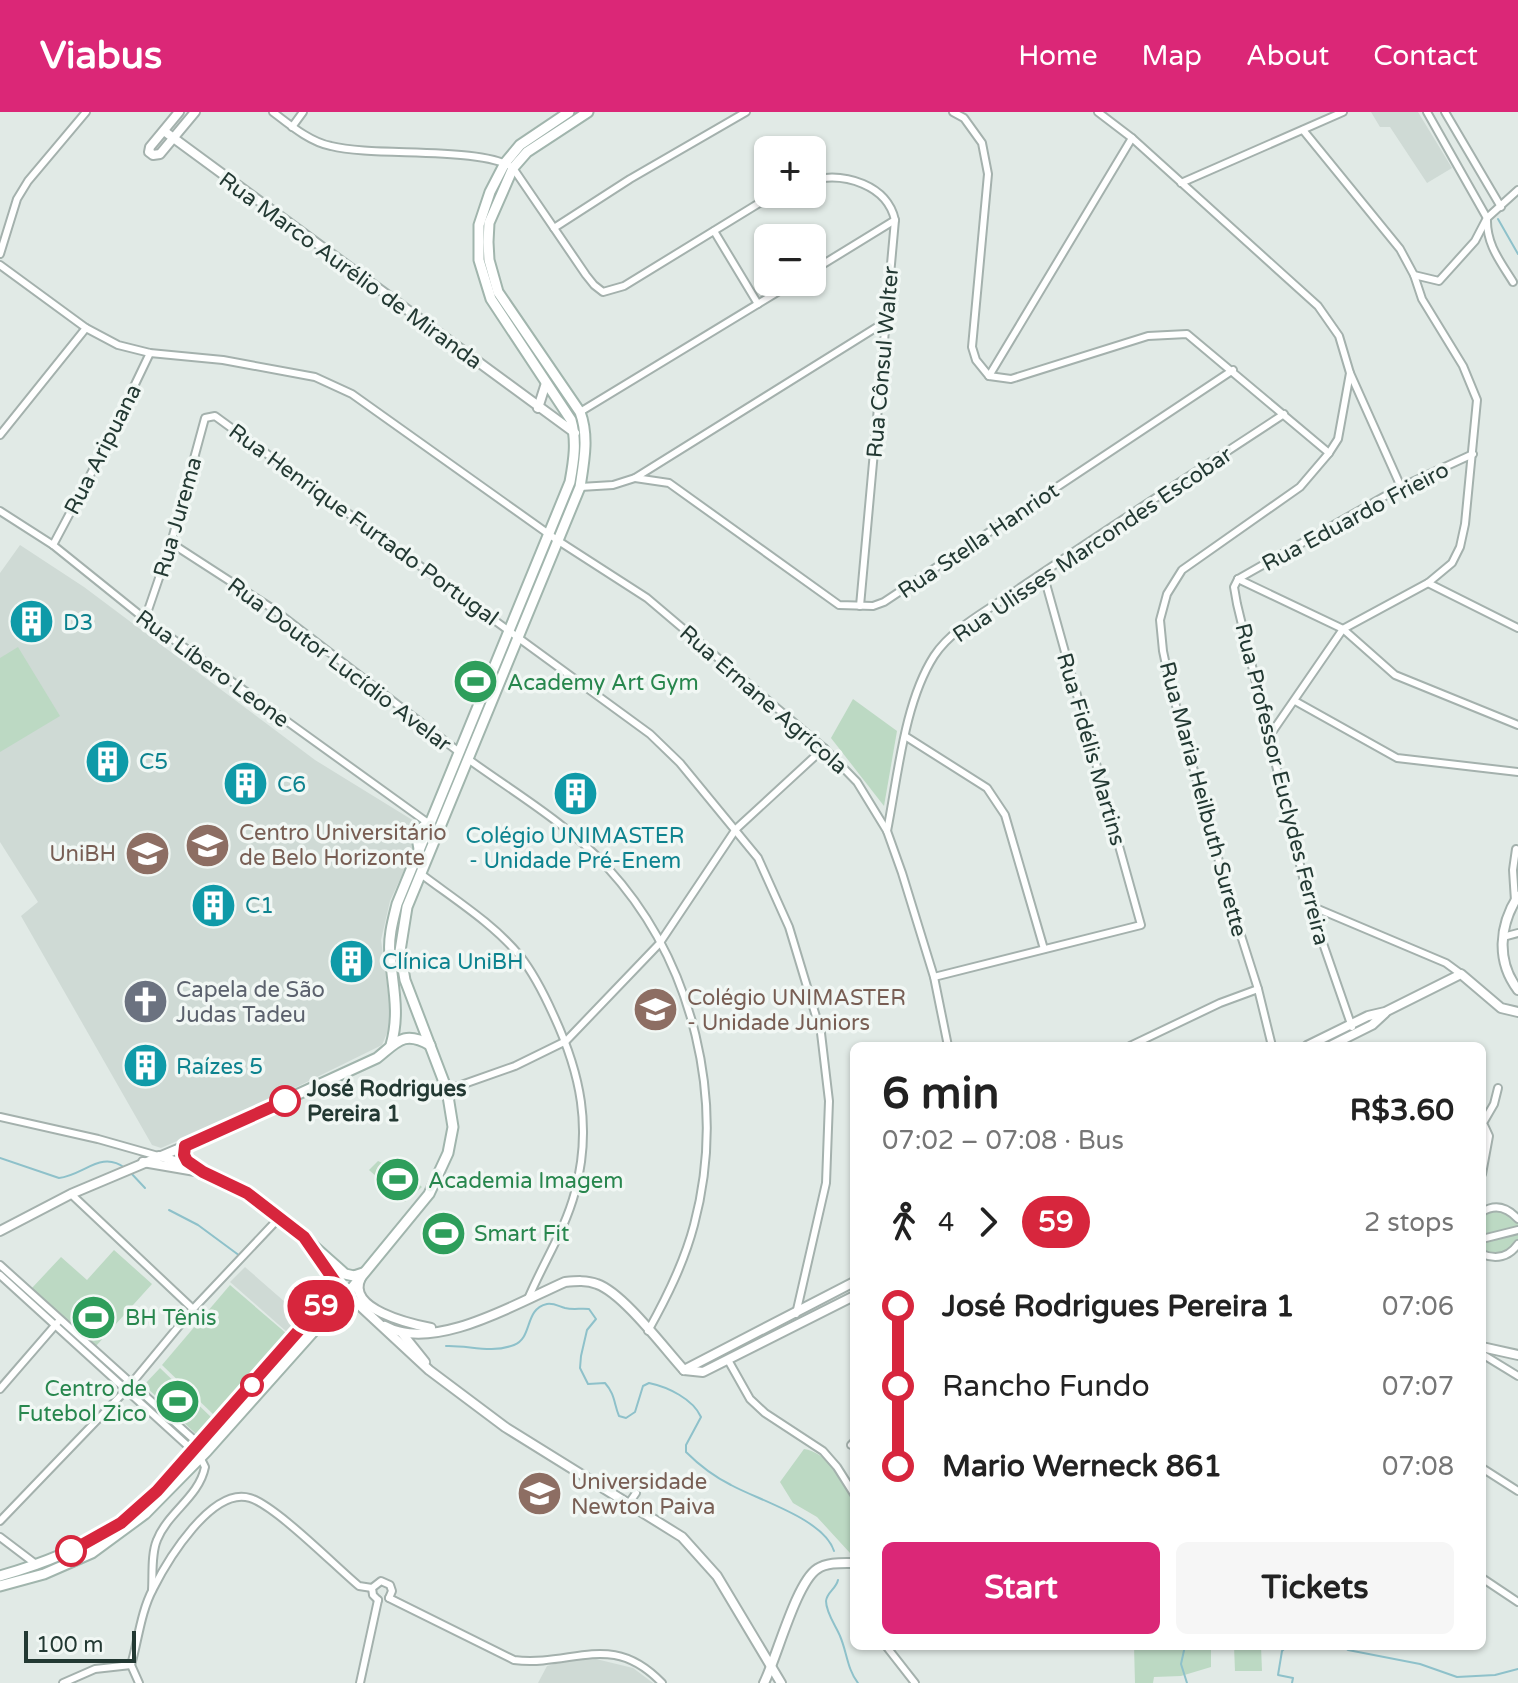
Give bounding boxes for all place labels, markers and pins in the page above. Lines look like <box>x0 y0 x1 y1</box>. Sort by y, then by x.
building icon: D3 <box>8 598 56 646</box>
place label: D3 <box>63 610 93 636</box>
sports icon: Academy Art Gym <box>452 658 500 706</box>
place label: Academy Art Gym <box>507 670 699 696</box>
building icon: C5 <box>84 737 132 785</box>
place label: C5 <box>139 749 168 775</box>
building icon: C6 <box>222 760 270 808</box>
building icon: Colégio UNIMASTER - Unidade Pré-Enem <box>551 770 599 818</box>
place label: C6 <box>277 772 306 798</box>
place label: Centro Universitário de Belo Horizonte <box>239 820 447 871</box>
school or university icon: Centro Universitário de Belo Horizonte <box>184 821 232 869</box>
place label: Colégio UNIMASTER - Unidade Pré-Enem <box>466 823 684 874</box>
school or university icon: UniBH <box>123 829 171 877</box>
place label: UniBH <box>49 841 116 867</box>
building icon: C1 <box>190 881 238 929</box>
place label: C1 <box>245 893 274 919</box>
building icon: Clínica UniBH <box>327 937 375 985</box>
place label: Clínica UniBH <box>382 949 524 975</box>
place label: Capela de São Judas Tadeu <box>176 977 325 1028</box>
church icon: Capela de São Judas Tadeu <box>121 978 169 1026</box>
place label: Colégio UNIMASTER - Unidade Juniors <box>687 985 906 1036</box>
school or university icon: Colégio UNIMASTER - Unidade Juniors <box>632 986 680 1034</box>
building icon: Raízes 5 <box>121 1042 169 1090</box>
place label: Raízes 5 <box>176 1054 263 1080</box>
place label: José Rodrigues Pereira 1 <box>306 1076 467 1127</box>
marker: José Rodrigues Pereira 1 <box>270 1086 300 1116</box>
sports icon: Academia Imagem <box>373 1156 421 1204</box>
place label: Academia Imagem <box>428 1168 623 1194</box>
sports icon: Smart Fit <box>419 1209 467 1257</box>
place label: Smart Fit <box>474 1221 570 1247</box>
sports icon: BH Tênis <box>70 1293 118 1341</box>
place label: BH Tênis <box>125 1305 216 1331</box>
unlabelled marker <box>241 1374 263 1396</box>
place label: Centro de Futebol Zico <box>17 1376 147 1427</box>
sports icon: Centro de Futebol Zico <box>154 1377 202 1425</box>
place label: Universidade Newton Paiva <box>571 1469 715 1520</box>
school or university icon: Universidade Newton Paiva <box>516 1470 564 1518</box>
unlabelled marker <box>56 1536 86 1566</box>

